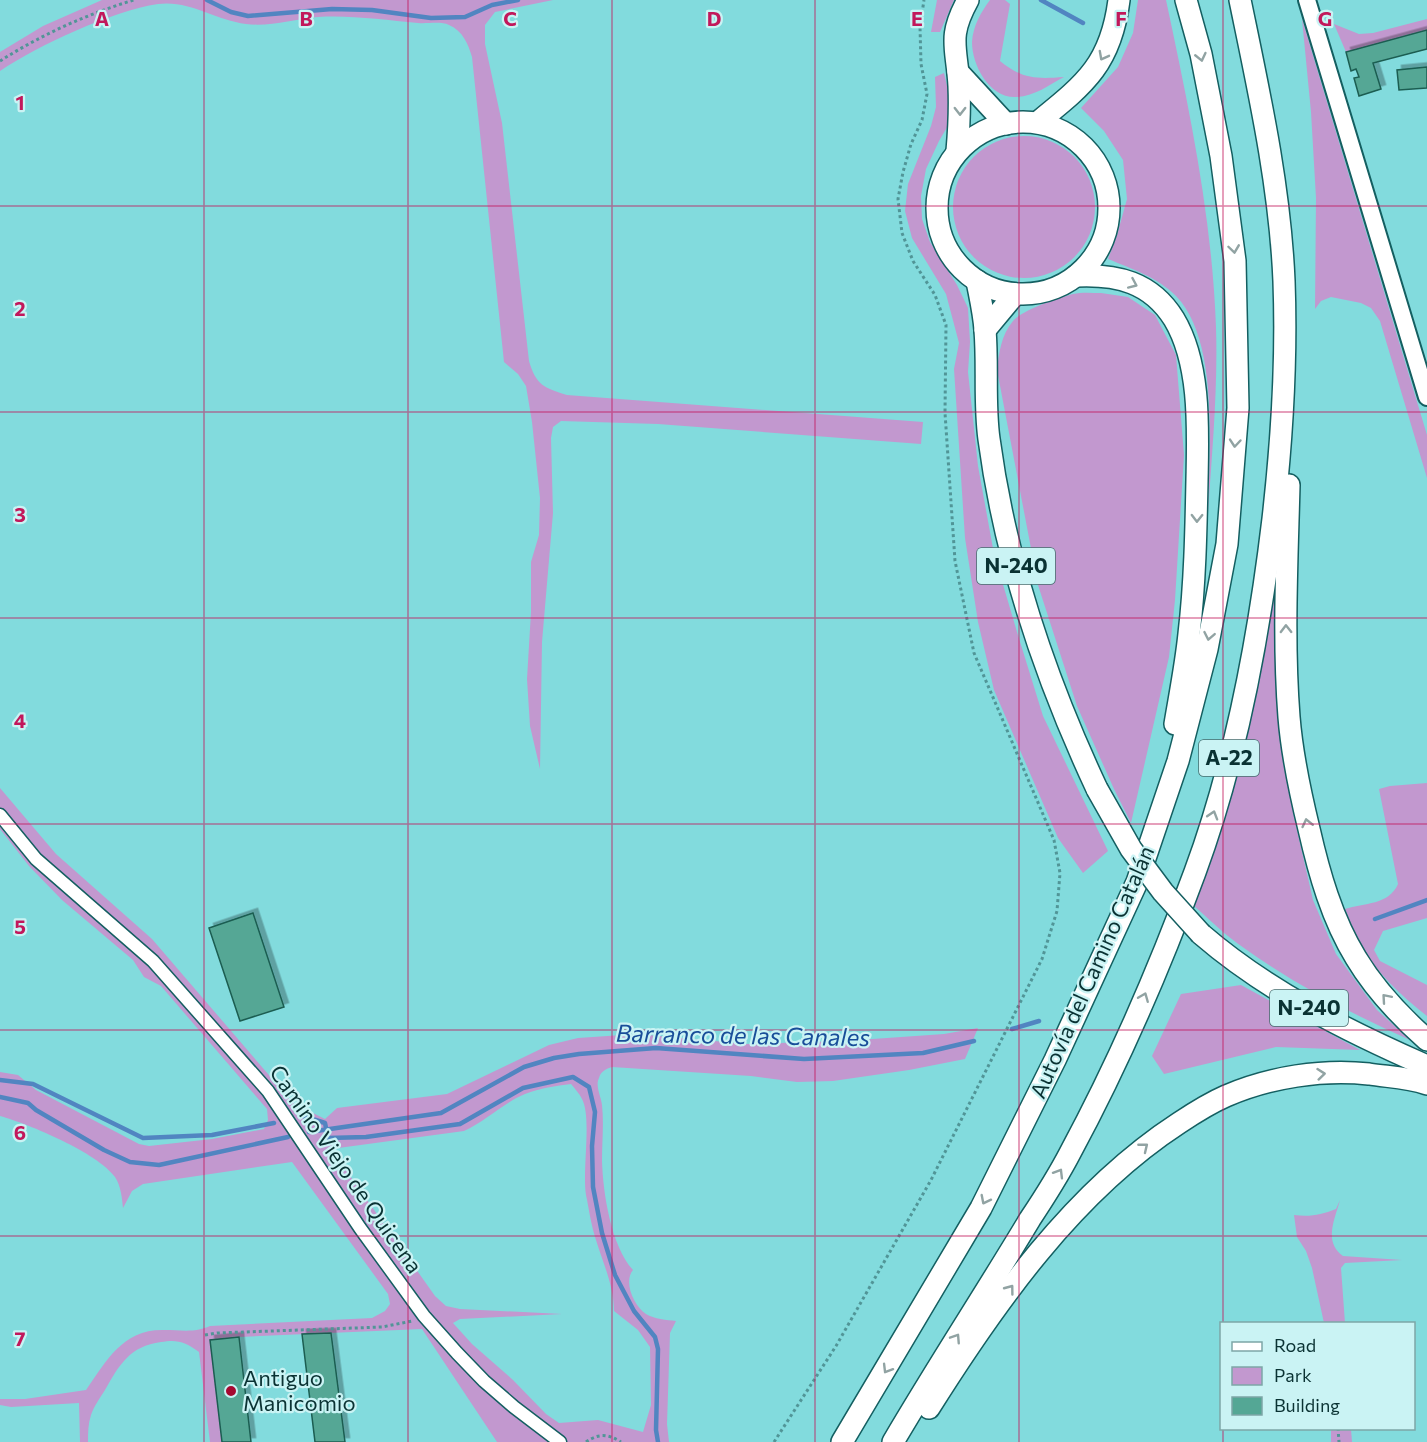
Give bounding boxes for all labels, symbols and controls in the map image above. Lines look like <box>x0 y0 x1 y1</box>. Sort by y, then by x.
text: A <box>95 6 109 30</box>
text: B <box>299 6 313 30</box>
text: C <box>503 6 517 30</box>
text: D <box>707 6 721 30</box>
text: E <box>911 6 923 30</box>
text: F <box>1115 6 1127 30</box>
text: G <box>1318 6 1332 30</box>
one-way arrow <box>1099 49 1110 60</box>
one-way arrow <box>1194 51 1207 61</box>
text: 1 <box>15 90 25 114</box>
one-way arrow <box>954 107 966 116</box>
one-way arrow <box>1227 244 1239 253</box>
one-way arrow <box>1127 276 1138 288</box>
text: 2 <box>14 296 26 320</box>
one-way arrow <box>1229 439 1242 448</box>
text: 3 <box>14 502 26 526</box>
one-way arrow <box>1190 514 1203 523</box>
road number: N-240 <box>977 548 1055 584</box>
one-way arrow <box>1279 625 1292 634</box>
one-way arrow <box>1203 631 1216 641</box>
text: 4 <box>14 708 26 732</box>
road number: A-22 <box>1199 740 1259 776</box>
one-way arrow <box>1206 810 1218 821</box>
one-way arrow <box>1302 818 1315 828</box>
street label: Autovía del Camino Catalán <box>1024 841 1160 1102</box>
text: 5 <box>14 914 26 938</box>
road number: N-240 <box>1270 990 1348 1026</box>
one-way arrow <box>1137 993 1149 1004</box>
one-way arrow <box>1382 994 1393 1005</box>
water label: Barranco de las Canales <box>616 1018 871 1051</box>
street label: Camino Viejo de Quicena <box>264 1059 429 1278</box>
one-way arrow <box>1316 1068 1325 1081</box>
text: 6 <box>14 1120 26 1144</box>
one-way arrow <box>1137 1144 1148 1155</box>
one-way arrow <box>1051 1169 1063 1179</box>
one-way arrow <box>981 1194 992 1205</box>
one-way arrow <box>1003 1285 1014 1296</box>
legend <box>1220 1322 1415 1430</box>
text: 7 <box>15 1326 26 1350</box>
one-way arrow <box>949 1334 960 1345</box>
text: Road <box>1274 1334 1316 1356</box>
one-way arrow <box>882 1363 894 1373</box>
place label: Antiguo Manicomio <box>243 1364 356 1416</box>
text: Park <box>1274 1364 1312 1386</box>
marker: Antiguo Manicomio <box>224 1384 238 1398</box>
text: Building <box>1274 1394 1340 1416</box>

